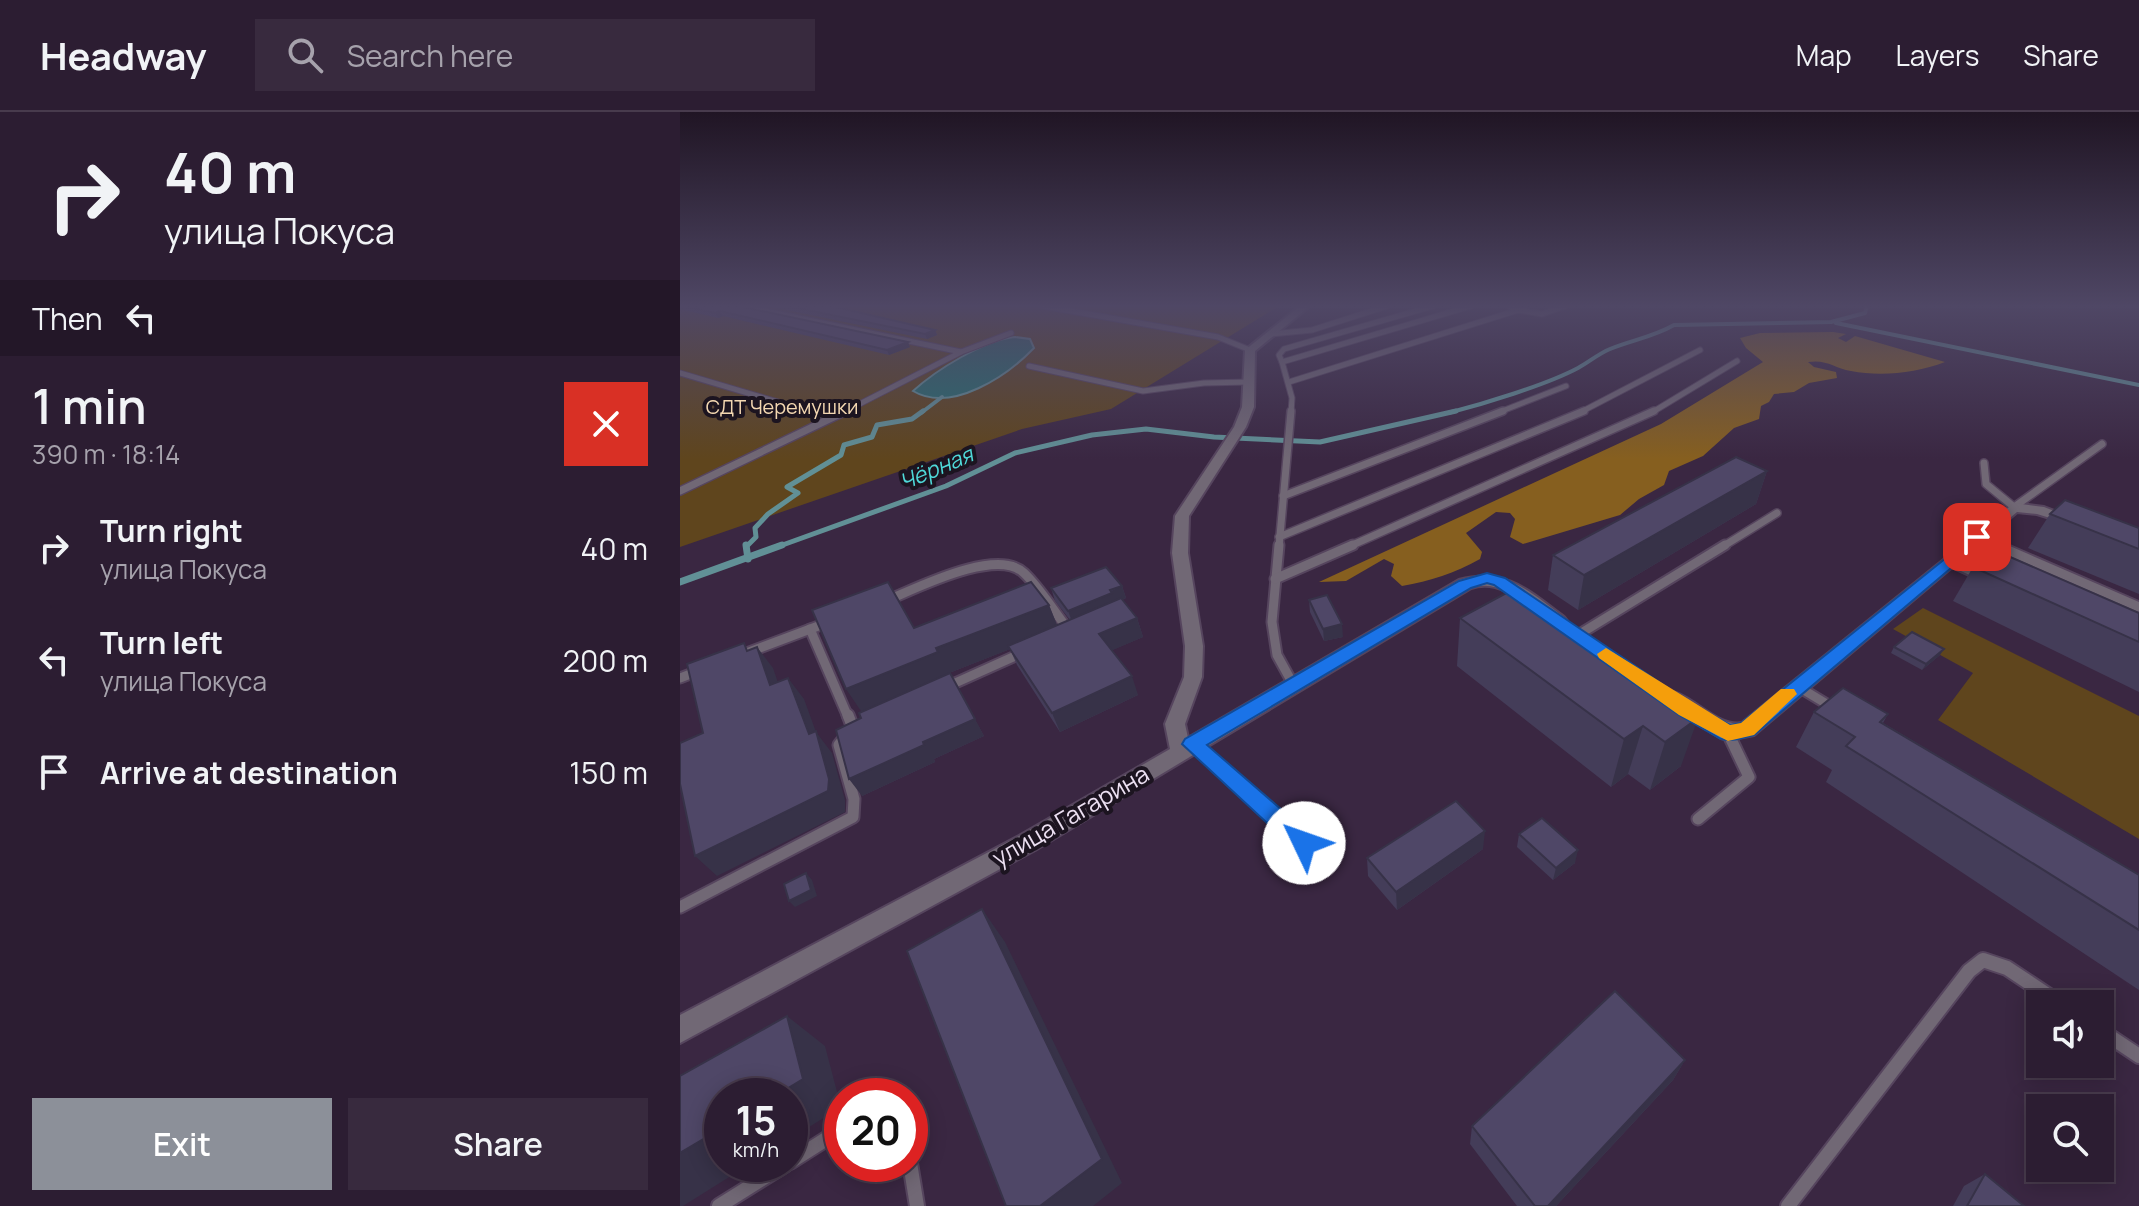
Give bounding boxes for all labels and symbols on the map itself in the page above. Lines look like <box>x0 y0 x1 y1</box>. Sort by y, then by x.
park label: СДТ Черемушки <box>706 393 858 420</box>
water label: Чёрная <box>894 438 979 497</box>
pin <box>1943 503 2011 571</box>
street label: улица Гагарина <box>985 757 1155 873</box>
position arrow <box>1262 801 1346 885</box>
speed limit sign: 20 <box>824 1078 928 1182</box>

